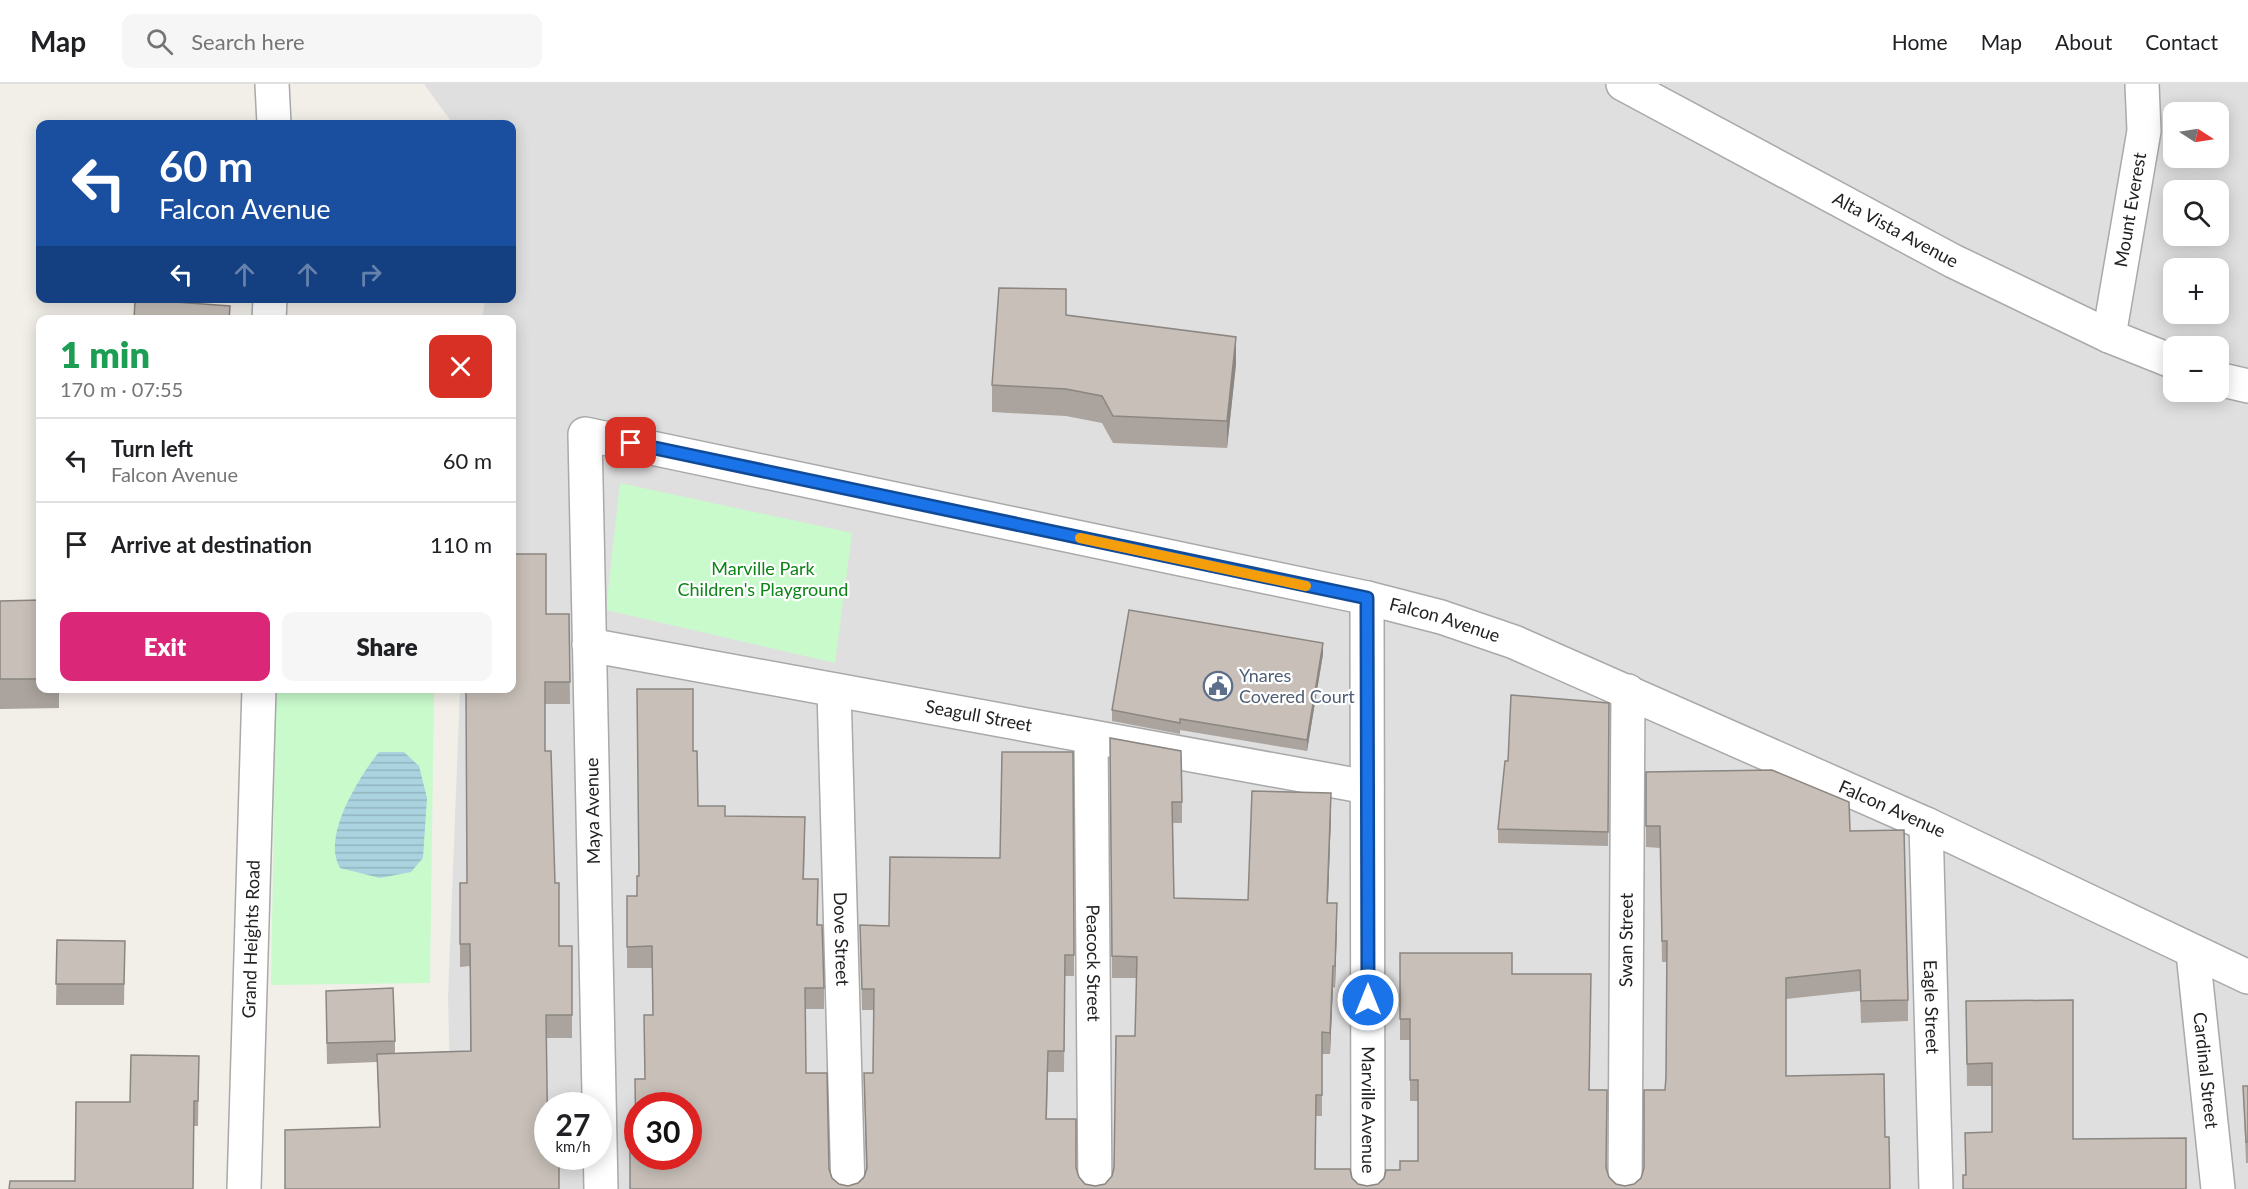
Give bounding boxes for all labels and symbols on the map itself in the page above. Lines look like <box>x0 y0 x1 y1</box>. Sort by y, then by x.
north arrow <box>2163 102 2229 168</box>
street label: Mount Everest <box>2109 150 2150 269</box>
street label: Alta Vista Avenue <box>1829 187 1962 272</box>
pin <box>605 417 656 468</box>
park label: Marville Park Children's Playground <box>678 557 848 600</box>
street label: Falcon Avenue <box>1387 592 1503 646</box>
place label: Ynares Covered Court <box>1239 664 1355 707</box>
public building icon: Ynares Covered Court <box>1202 670 1234 702</box>
street label: Seagull Street <box>924 695 1034 736</box>
street label: Maya Avenue <box>580 757 604 865</box>
street label: Falcon Avenue <box>1836 775 1949 842</box>
street label: Grand Heights Road <box>237 859 264 1019</box>
street label: Dove Street <box>830 892 854 987</box>
street label: Swan Street <box>1614 892 1637 987</box>
street label: Peacock Street <box>1082 904 1106 1022</box>
street label: Eagle Street <box>1920 959 1944 1055</box>
position arrow <box>1336 968 1400 1032</box>
street label: Cardinal Street <box>2189 1011 2224 1130</box>
street label: Marville Avenue <box>1358 1046 1380 1174</box>
speed limit sign: 30 <box>624 1092 702 1170</box>

